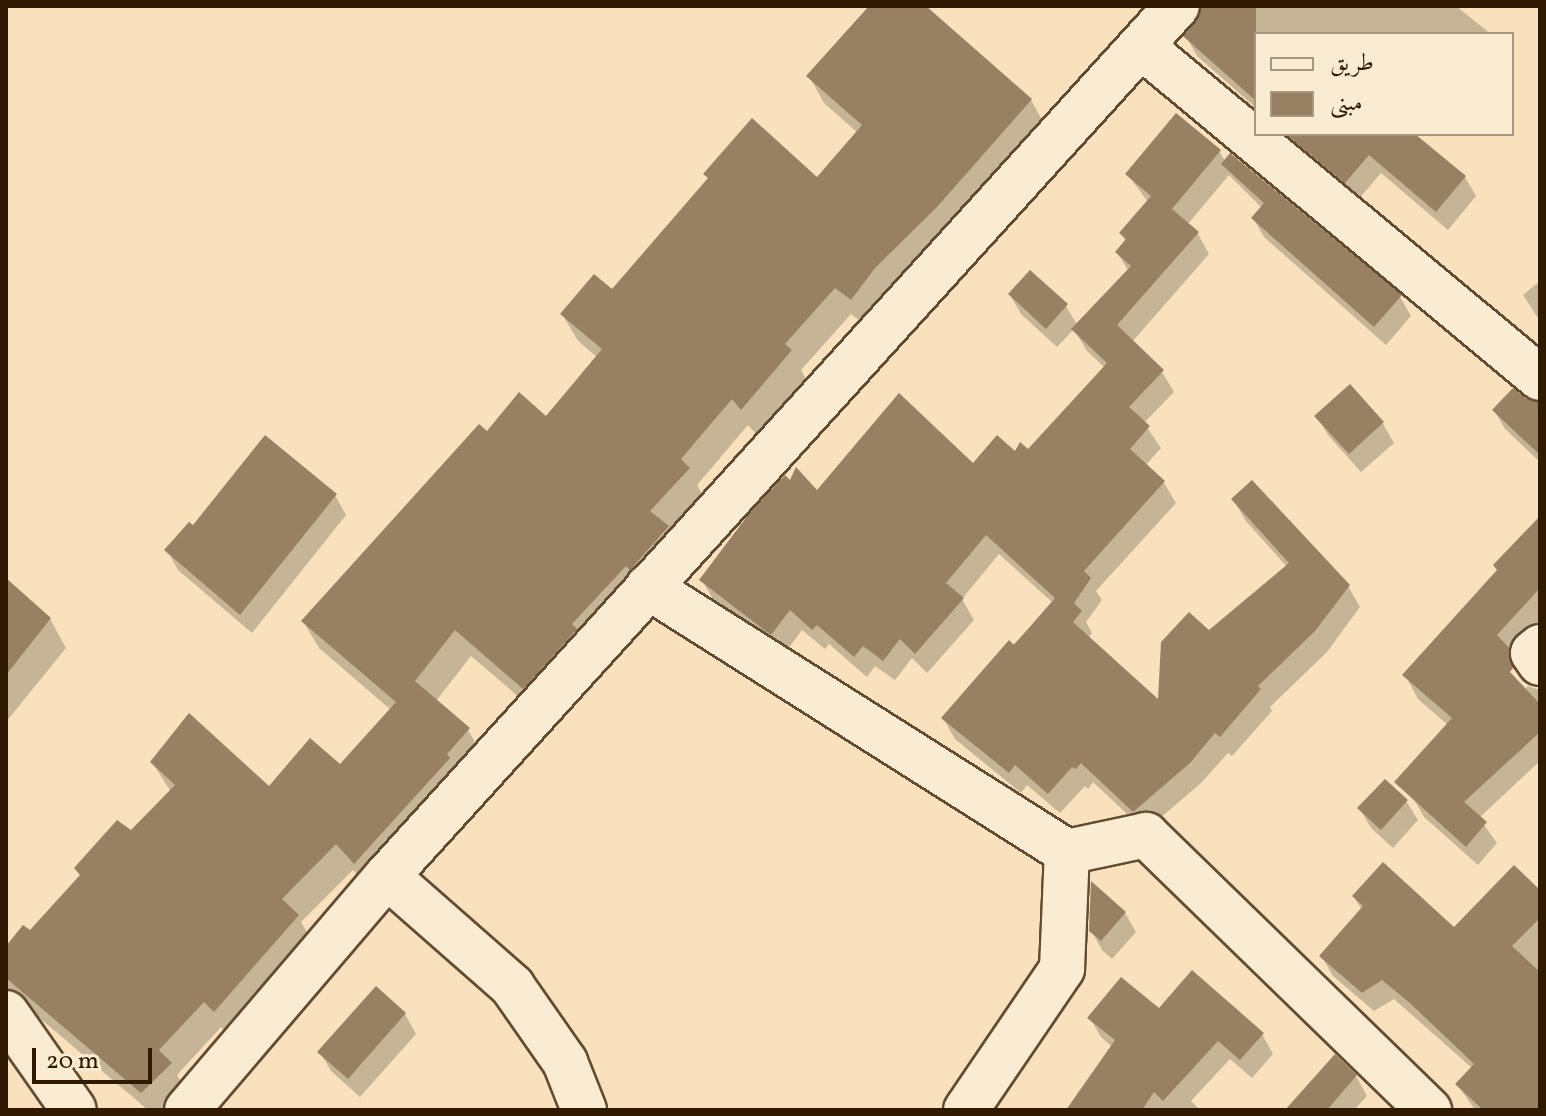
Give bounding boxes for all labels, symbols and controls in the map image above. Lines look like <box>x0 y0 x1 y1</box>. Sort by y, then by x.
legend <box>1254 32 1514 136</box>
text: طريق <box>1330 47 1374 81</box>
text: مبنى <box>1330 87 1363 121</box>
scale bar <box>36 1032 156 1082</box>
text: 20 m <box>46 1045 99 1079</box>

